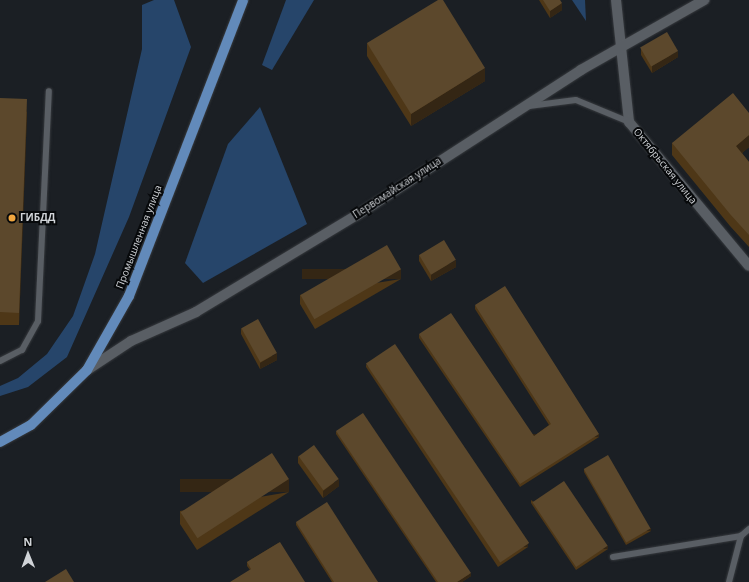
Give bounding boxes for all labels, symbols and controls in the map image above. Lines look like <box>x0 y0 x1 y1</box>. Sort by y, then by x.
street label: Октябрьская улица <box>631 126 699 206</box>
street label: Первомайская улица <box>351 155 443 221</box>
street label: Промышленная улица <box>114 184 164 290</box>
place label: ГИБДД <box>20 212 56 224</box>
marker: ГИБДД <box>7 213 17 223</box>
north arrow <box>8 534 48 574</box>
text: N <box>23 534 32 549</box>

